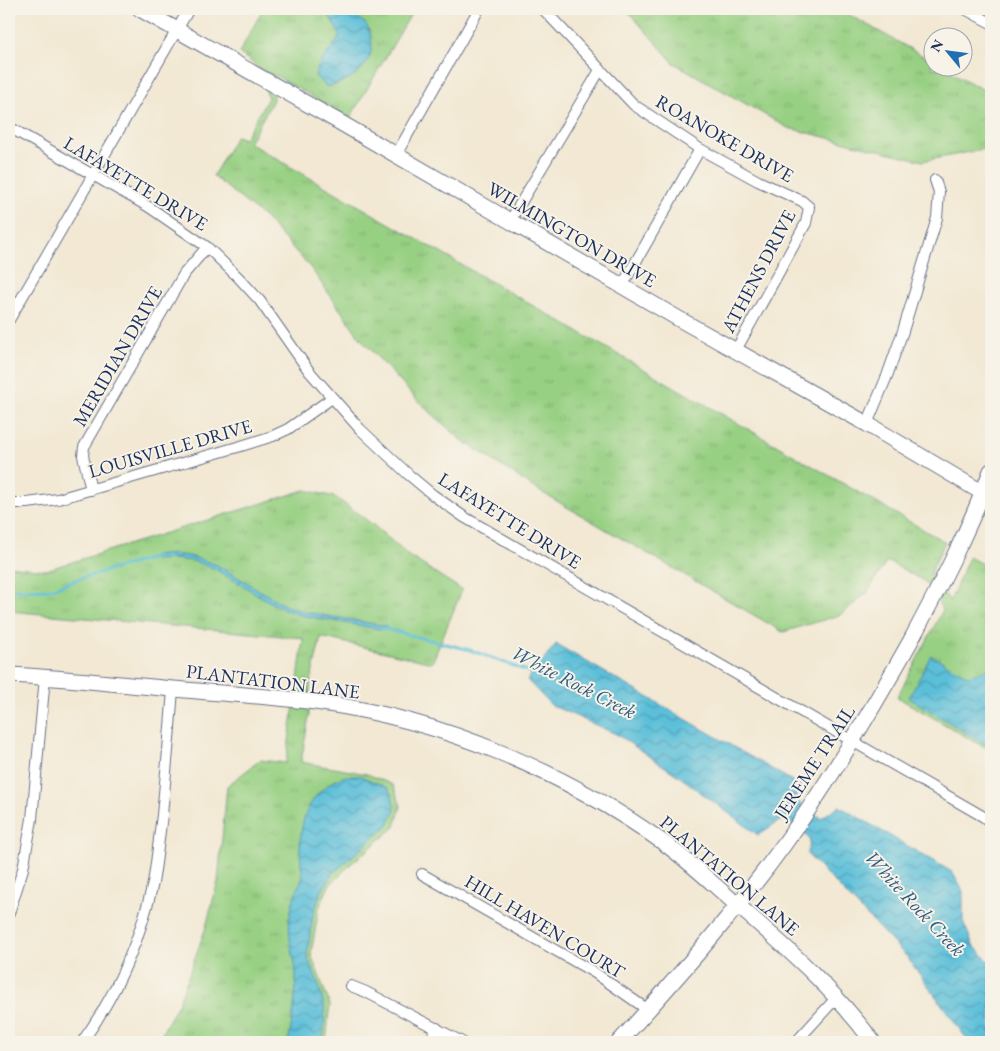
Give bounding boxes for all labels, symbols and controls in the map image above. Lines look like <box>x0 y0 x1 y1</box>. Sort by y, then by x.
north arrow <box>922 28 972 78</box>
text: N <box>926 36 948 55</box>
street label: ROANOKE DRIVE <box>651 89 799 188</box>
street label: LAFAYETTE DRIVE <box>59 131 213 236</box>
street label: WILMINGTON DRIVE <box>483 176 661 293</box>
street label: ATHENS DRIVE <box>715 205 801 338</box>
street label: MERIDIAN DRIVE <box>67 281 168 431</box>
street label: LOUISVILLE DRIVE <box>86 413 255 484</box>
street label: LAFAYETTE DRIVE <box>434 466 586 575</box>
water label: White Rock Creek <box>507 639 641 725</box>
street label: PLANTATION LANE <box>185 658 361 705</box>
street label: JEREME TRAIL <box>767 701 861 826</box>
street label: PLANTATION LANE <box>655 810 805 941</box>
water label: White Rock Creek <box>859 844 971 962</box>
street label: HILL HAVEN COURT <box>460 869 630 984</box>

